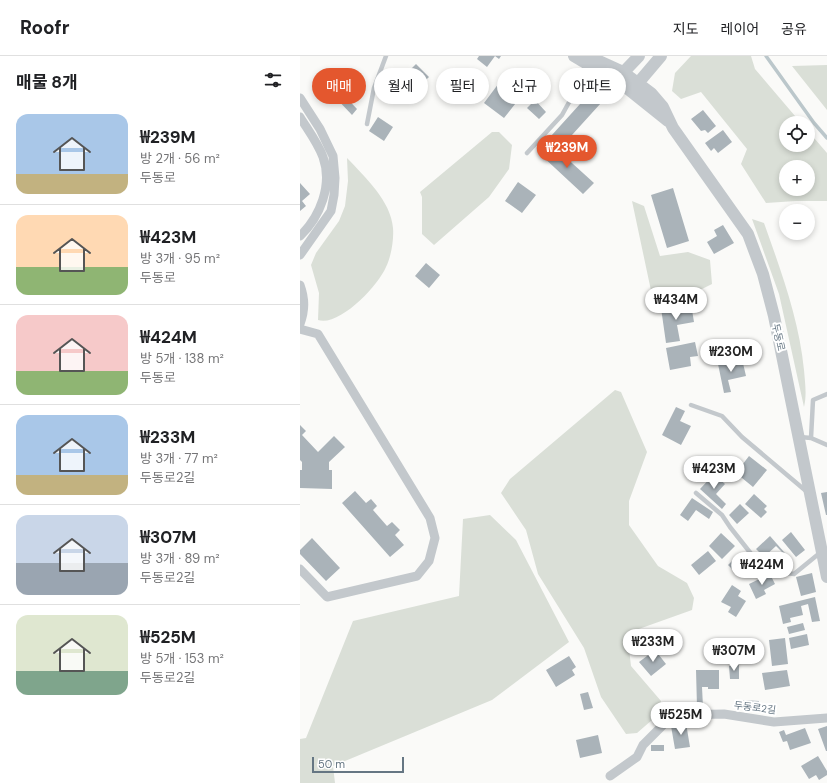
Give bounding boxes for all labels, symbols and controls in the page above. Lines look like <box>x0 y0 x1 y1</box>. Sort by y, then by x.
text: Roofr <box>20 15 69 40</box>
text: 지도 <box>673 20 699 38</box>
text: 레이어 <box>721 20 759 38</box>
text: 공유 <box>781 20 807 38</box>
chip: 매매 <box>312 68 366 104</box>
chip: 월세 <box>374 68 428 104</box>
chip: 필터 <box>436 68 489 104</box>
chip: 신규 <box>497 68 551 104</box>
chip: 아파트 <box>559 68 626 104</box>
icon: filters <box>262 69 284 91</box>
text: 매물 8개 <box>16 71 78 93</box>
map controls <box>779 116 815 240</box>
button: locate <box>779 116 815 152</box>
text: ₩239M <box>140 126 196 148</box>
icon: home <box>48 130 96 178</box>
pin: ₩239M <box>539 135 595 169</box>
text: ₩239M <box>546 139 588 156</box>
text: 방 2개 · 56 m² <box>140 150 220 167</box>
button: + <box>779 160 815 196</box>
text: 두동로 <box>140 169 176 186</box>
button: − <box>779 204 815 240</box>
text: ₩423M <box>140 226 196 248</box>
icon: home <box>48 231 96 279</box>
text: 방 3개 · 95 m² <box>140 250 220 267</box>
text: 두동로 <box>140 269 176 286</box>
pin: ₩434M <box>648 287 704 321</box>
text: ₩434M <box>654 291 698 308</box>
street label: 두동로 <box>769 322 788 352</box>
text: ₩424M <box>140 326 197 348</box>
icon: home <box>48 331 96 379</box>
pin: ₩230M <box>703 339 759 373</box>
text: ₩230M <box>709 343 753 360</box>
text: 방 5개 · 138 m² <box>140 350 224 367</box>
text: 두동로 <box>140 369 176 386</box>
text: ₩233M <box>140 426 195 448</box>
icon: home <box>48 431 96 479</box>
text: 방 3개 · 77 m² <box>140 450 218 467</box>
pin: ₩423M <box>686 456 742 490</box>
text: ₩423M <box>693 460 735 477</box>
text: 두동로2길 <box>140 469 195 486</box>
text: ₩307M <box>140 526 196 548</box>
icon: home <box>48 531 96 579</box>
text: 방 3개 · 89 m² <box>140 550 220 567</box>
pin: ₩424M <box>734 552 790 586</box>
text: ₩424M <box>740 556 784 573</box>
text: 두동로2길 <box>140 569 195 586</box>
text: ₩525M <box>140 626 196 648</box>
pin: ₩233M <box>625 629 681 663</box>
icon: home <box>48 631 96 679</box>
text: ₩233M <box>632 633 674 650</box>
pin: ₩307M <box>706 638 762 672</box>
text: ₩307M <box>712 642 756 659</box>
text: 방 5개 · 153 m² <box>140 650 224 667</box>
text: 두동로2길 <box>140 669 195 686</box>
street label: 두동로2길 <box>733 698 777 717</box>
pin: ₩525M <box>653 702 709 736</box>
text: ₩525M <box>660 706 702 723</box>
scale bar <box>312 755 404 774</box>
text: 50 m <box>318 757 345 771</box>

